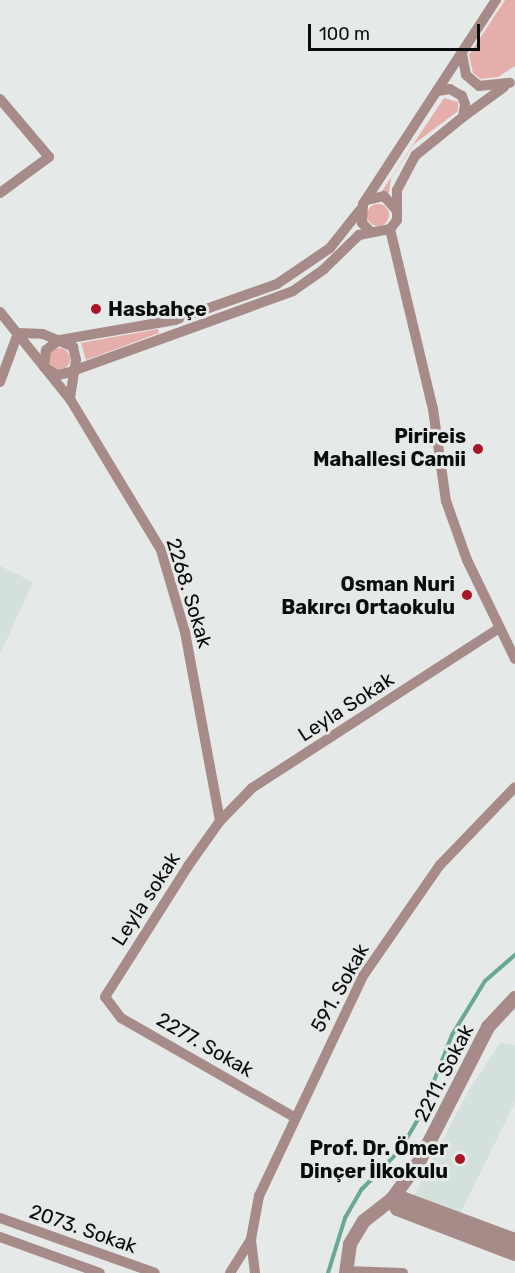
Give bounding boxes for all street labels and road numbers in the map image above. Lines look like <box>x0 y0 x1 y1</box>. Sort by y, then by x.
street label: 2268. Sokak <box>161 535 217 651</box>
street label: Leyla Sokak <box>294 667 398 747</box>
street label: Leyla sokak <box>107 848 185 950</box>
street label: 591. Sokak <box>306 939 374 1037</box>
street label: 2277. Sokak <box>152 1008 258 1082</box>
street label: 2211. Sokak <box>409 1020 479 1126</box>
street label: 2073. Sokak <box>26 1199 140 1259</box>

